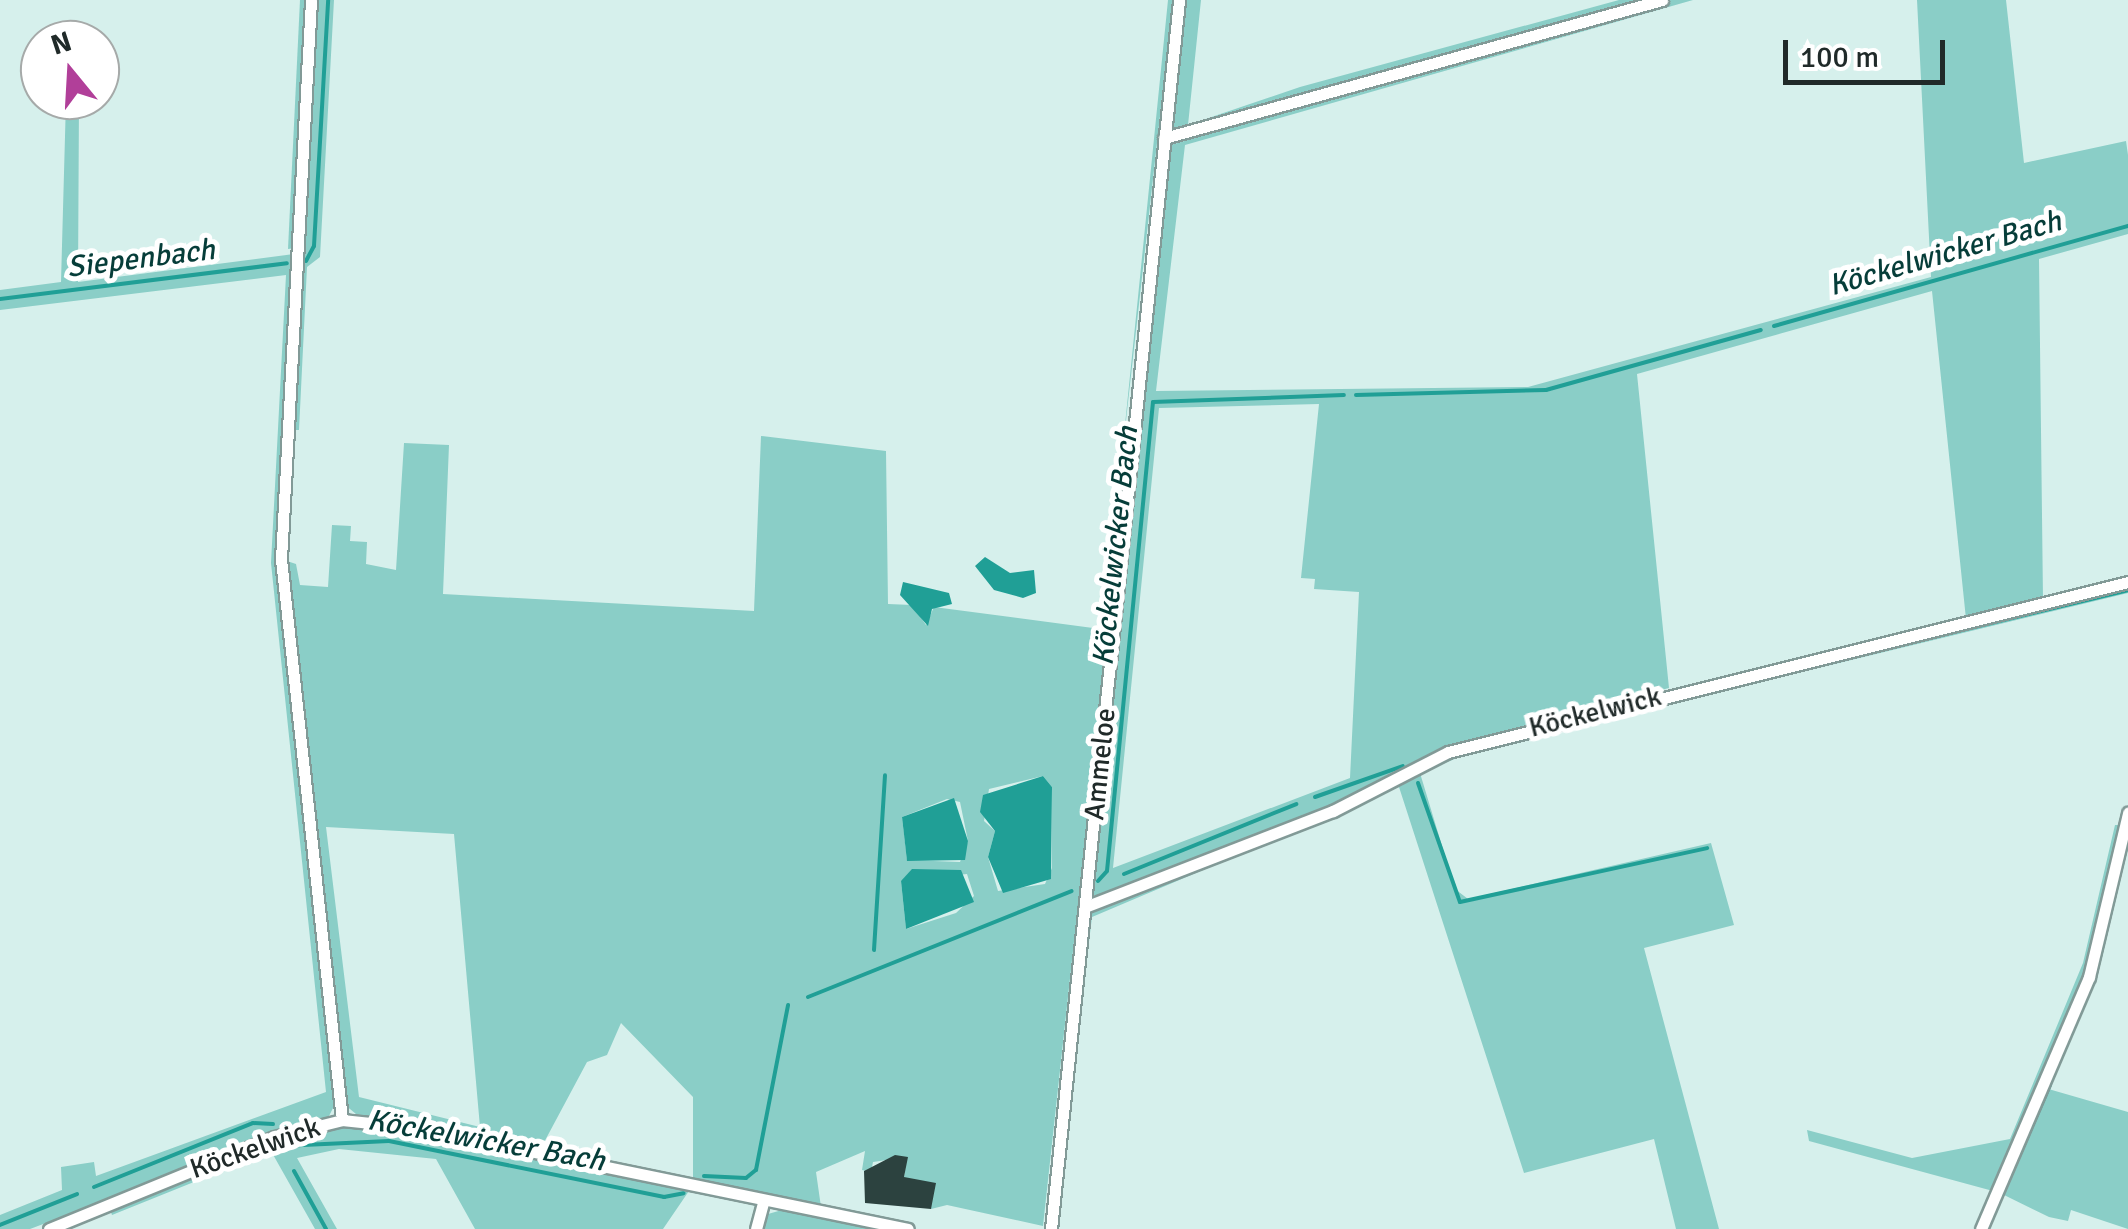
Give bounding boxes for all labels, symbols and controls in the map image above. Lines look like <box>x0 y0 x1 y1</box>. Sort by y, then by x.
north arrow <box>20 20 120 120</box>
scale bar <box>1788 20 1950 82</box>
text: N <box>47 24 76 63</box>
text: 100 m <box>1800 39 1879 76</box>
water label: Köckelwicker Bach <box>1825 204 2065 304</box>
water label: Siepenbach <box>65 232 217 286</box>
water label: Köckelwicker Bach <box>1086 425 1146 667</box>
street label: Köckelwick <box>1525 679 1665 745</box>
street label: Ammeloe <box>1077 706 1123 822</box>
water label: Köckelwicker Bach <box>365 1102 607 1180</box>
street label: Köckelwick <box>186 1110 324 1186</box>

